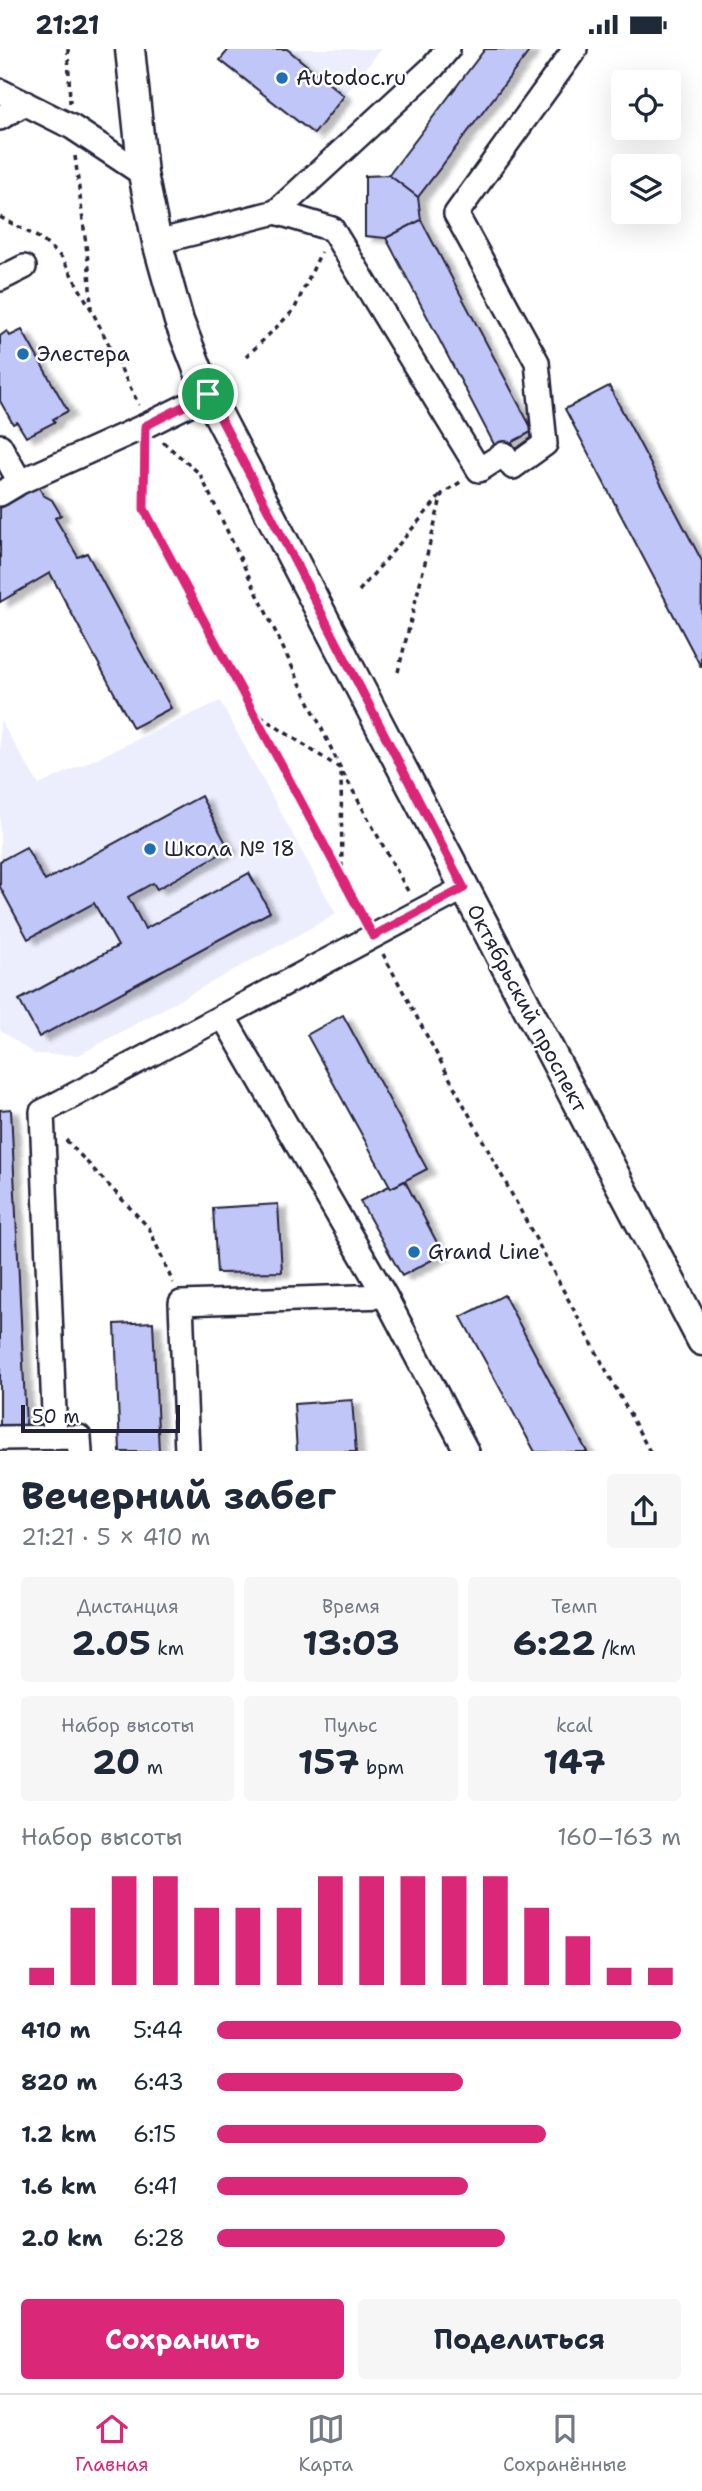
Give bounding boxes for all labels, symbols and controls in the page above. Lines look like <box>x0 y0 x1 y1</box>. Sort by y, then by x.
text: 21:21 <box>35 7 100 42</box>
place label: Autodoc.ru <box>296 64 406 92</box>
marker: Autodoc.ru <box>274 70 290 86</box>
map controls <box>611 70 681 224</box>
button: locate <box>611 70 681 140</box>
button: layers <box>611 154 681 224</box>
place label: Элестера <box>37 340 130 368</box>
marker: Элестера <box>15 346 31 362</box>
pin <box>178 364 238 424</box>
icon: arrive <box>189 375 227 413</box>
place label: Школа № 18 <box>164 835 295 863</box>
marker: Школа № 18 <box>142 841 158 857</box>
street label: Октябрьский проспект <box>460 899 594 1117</box>
place label: Grand Line <box>428 1238 540 1266</box>
marker: Grand Line <box>406 1244 422 1260</box>
scale bar <box>21 1402 180 1434</box>
text: 50 m <box>32 1404 80 1429</box>
text: Вечерний забег <box>21 1470 336 1521</box>
button: share <box>607 1474 681 1548</box>
text: 21:21 · 5 × 410 m <box>21 1522 210 1552</box>
text: Дистанция <box>77 1594 179 1619</box>
text: Время <box>322 1594 380 1619</box>
text: Темп <box>551 1594 597 1619</box>
text: 2.05 <box>71 1619 151 1666</box>
text: 13:03 <box>302 1619 400 1666</box>
text: 6:22 <box>513 1619 596 1666</box>
text: km <box>151 1636 184 1661</box>
text: /km <box>596 1636 636 1661</box>
text: Набор высоты <box>61 1713 194 1738</box>
text: Пульс <box>324 1713 378 1738</box>
text: kcal <box>556 1713 593 1738</box>
text: 20 <box>92 1738 140 1785</box>
text: 157 <box>298 1738 359 1785</box>
text: 147 <box>543 1738 606 1785</box>
text: m <box>140 1755 163 1780</box>
text: bpm <box>359 1755 404 1780</box>
text: Набор высоты <box>21 1822 182 1852</box>
text: 160–163 m <box>557 1822 681 1852</box>
text: 410 m <box>21 2015 90 2045</box>
text: 5:44 <box>133 2015 183 2045</box>
text: 820 m <box>21 2067 97 2097</box>
text: 6:43 <box>133 2067 184 2097</box>
text: 1.2 km <box>21 2119 97 2149</box>
text: 6:15 <box>133 2119 176 2149</box>
text: 1.6 km <box>21 2171 96 2201</box>
text: 6:41 <box>133 2171 178 2201</box>
text: 2.0 km <box>21 2223 103 2253</box>
text: 6:28 <box>133 2223 185 2253</box>
button: Сохранить <box>21 2299 344 2379</box>
button: Поделиться <box>358 2299 681 2379</box>
tab: Главная <box>75 2410 149 2477</box>
tab: Карта <box>299 2410 353 2477</box>
tab: Сохранённые <box>503 2410 627 2477</box>

